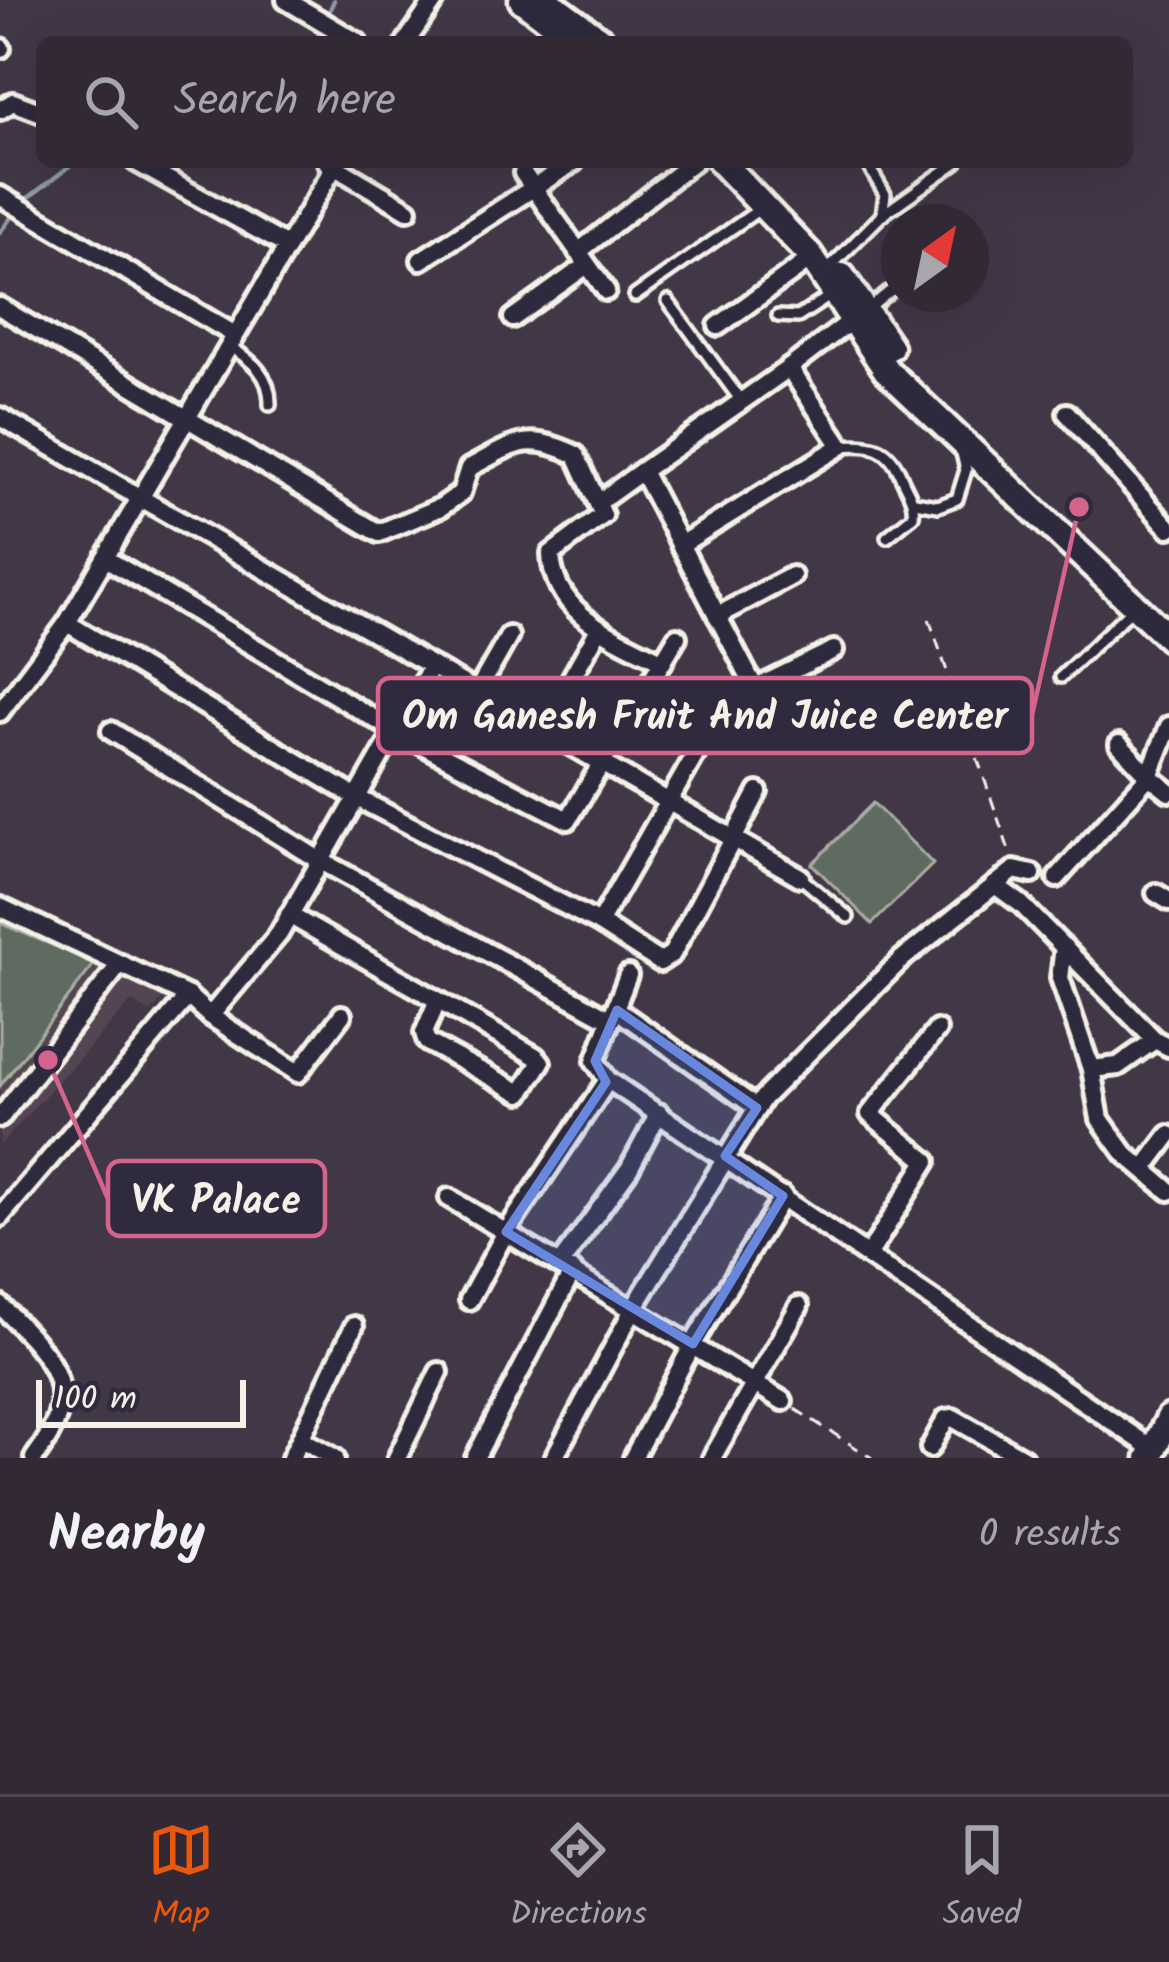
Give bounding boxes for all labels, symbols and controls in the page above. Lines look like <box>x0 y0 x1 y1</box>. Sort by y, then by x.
search box <box>36 36 1133 168</box>
text: Search here <box>174 66 396 138</box>
icon: search <box>78 69 144 135</box>
north arrow <box>881 204 989 312</box>
callout: Om Ganesh Fruit And Juice Center <box>378 678 1032 753</box>
text: Om Ganesh Fruit And Juice Center <box>402 688 1010 750</box>
callout: VK Palace <box>108 1161 325 1236</box>
text: VK Palace <box>132 1172 300 1234</box>
scale bar <box>36 1374 246 1427</box>
text: 100 m <box>54 1374 137 1427</box>
text: Nearby <box>48 1496 205 1577</box>
text: 0 results <box>979 1505 1121 1567</box>
tab: Map <box>148 1817 214 1942</box>
tab: Directions <box>510 1817 647 1942</box>
tab: Saved <box>943 1817 1021 1942</box>

